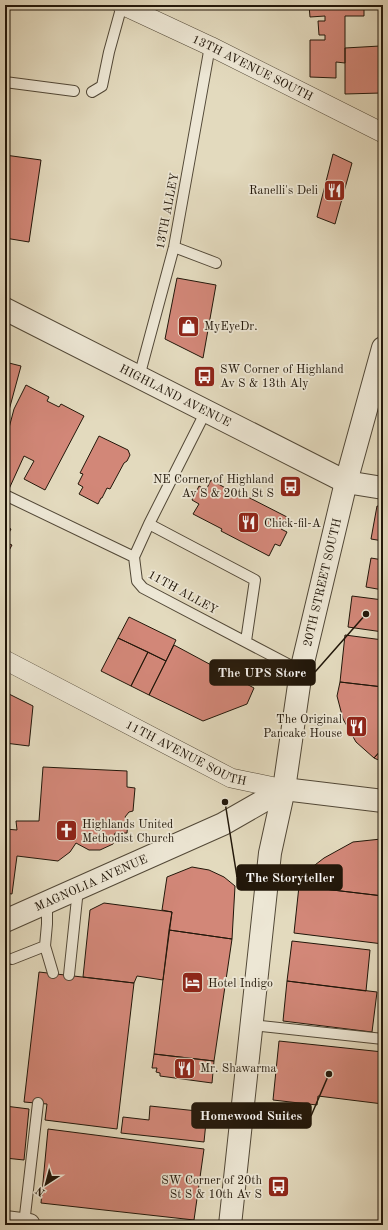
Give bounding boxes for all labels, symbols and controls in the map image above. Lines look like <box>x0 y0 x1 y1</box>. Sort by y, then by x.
street label: 13TH AVENUE SOUTH <box>190 34 315 104</box>
street label: 13TH ALLEY <box>155 172 181 250</box>
restaurant icon: Ranelli's Deli <box>321 177 347 203</box>
place label: Ranelli's Deli <box>249 185 318 197</box>
shop icon: MyEyeDr. <box>176 313 202 339</box>
place label: MyEyeDr. <box>204 321 258 333</box>
street label: HIGHLAND AVENUE <box>117 363 233 430</box>
bus stop icon: SW Corner of Highland Av S & 13th Aly <box>191 363 217 389</box>
place label: SW Corner of Highland Av S & 13th Aly <box>220 364 344 390</box>
bus stop icon: NE Corner of Highland Av S & 20th St S <box>277 473 303 499</box>
place label: NE Corner of Highland Av S & 20th St S <box>153 474 274 500</box>
restaurant icon: Chick-fil-A <box>235 510 261 536</box>
street label: 20TH STREET SOUTH <box>302 517 344 648</box>
place label: Chick-fil-A <box>264 518 321 530</box>
street label: 11TH ALLEY <box>146 569 220 617</box>
callout: The UPS Store <box>210 660 315 685</box>
text: The UPS Store <box>218 667 306 680</box>
restaurant icon: The Original Pancake House <box>344 713 370 739</box>
place label: The Original Pancake House <box>263 714 342 740</box>
street label: 11TH AVENUE SOUTH <box>123 719 247 788</box>
church icon: Highlands United Methodist Church <box>53 818 79 844</box>
place label: Highlands United Methodist Church <box>82 819 175 845</box>
street label: MAGNOLIA AVENUE <box>33 853 149 914</box>
callout: The Storyteller <box>237 865 342 890</box>
text: The Storyteller <box>246 872 335 885</box>
hotel icon: Hotel Indigo <box>180 970 206 996</box>
place label: Hotel Indigo <box>208 978 273 990</box>
restaurant icon: Mr. Shawarma <box>171 1055 197 1081</box>
place label: Mr. Shawarma <box>200 1063 277 1075</box>
callout: Homewood Suites <box>192 1103 311 1128</box>
text: Homewood Suites <box>200 1110 303 1123</box>
north arrow <box>26 1164 66 1204</box>
bus stop icon: SW Corner of 20th St S & 10th Av S <box>265 1174 291 1200</box>
place label: SW Corner of 20th St S & 10th Av S <box>161 1175 262 1201</box>
text: N <box>34 1184 48 1198</box>

